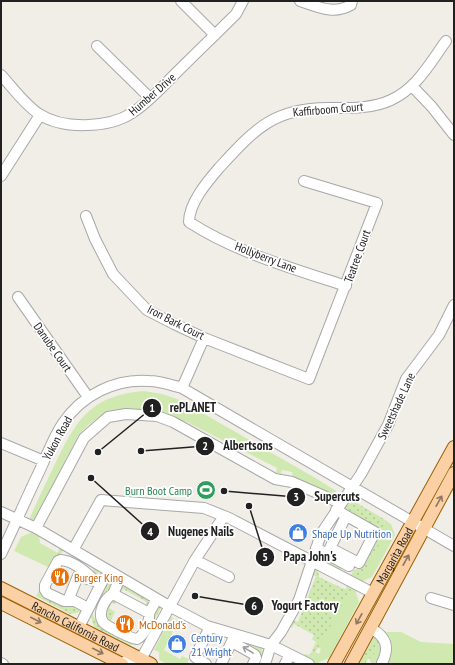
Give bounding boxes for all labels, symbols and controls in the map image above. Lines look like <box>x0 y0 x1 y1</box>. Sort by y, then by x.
street label: Humber Drive <box>125 70 179 118</box>
street label: Kaffirboom Court <box>292 98 364 120</box>
street label: Teatree Court <box>341 227 374 285</box>
street label: Hollyberry Lane <box>233 238 299 276</box>
street label: Iron Bark Court <box>145 301 208 343</box>
street label: Danube Court <box>31 319 76 375</box>
street label: Sweetshade Lane <box>374 370 418 442</box>
callout: rePLANET <box>142 395 225 420</box>
text: rePLANET <box>170 399 217 416</box>
text: 1 <box>149 400 155 415</box>
street label: Yukon Road <box>39 413 75 463</box>
callout: Albertsons <box>195 433 281 458</box>
text: Albertsons <box>222 437 273 454</box>
text: 2 <box>202 438 208 453</box>
sports icon: Burn Boot Camp <box>195 479 217 501</box>
place label: Burn Boot Camp <box>125 483 192 498</box>
callout: Supercuts <box>286 484 368 509</box>
text: Supercuts <box>314 488 360 505</box>
text: 3 <box>293 489 299 504</box>
one-way arrow <box>435 495 443 507</box>
callout: Nugenes Nails <box>140 519 242 544</box>
shop icon: Shape Up Nutrition <box>287 522 309 544</box>
text: Nugenes Nails <box>168 523 234 540</box>
text: 4 <box>147 524 153 539</box>
street label: Margarita Road <box>372 524 416 587</box>
place label: Shape Up Nutrition <box>312 526 391 541</box>
callout: Papa John's <box>255 544 344 569</box>
text: Papa John's <box>284 548 337 565</box>
text: 5 <box>262 549 268 564</box>
one-way arrow <box>403 554 411 566</box>
restaurant icon: Burger King <box>49 566 71 588</box>
place label: Burger King <box>74 570 123 585</box>
callout: Yogurt Factory <box>244 593 347 618</box>
text: Yogurt Factory <box>270 597 339 614</box>
street label: Rancho California Road <box>30 598 122 654</box>
text: 6 <box>251 598 257 613</box>
one-way arrow <box>355 612 363 624</box>
restaurant icon: McDonald's <box>114 613 136 635</box>
one-way arrow <box>30 617 42 624</box>
place label: McDonald's <box>139 617 186 632</box>
place label: Century 21 Wright <box>191 630 232 659</box>
shop icon: Century 21 Wright <box>166 633 188 655</box>
one-way arrow <box>242 646 254 654</box>
one-way arrow <box>91 648 103 656</box>

